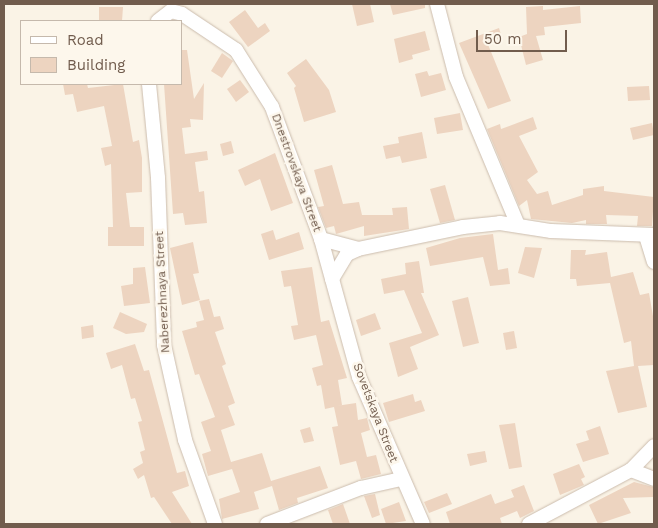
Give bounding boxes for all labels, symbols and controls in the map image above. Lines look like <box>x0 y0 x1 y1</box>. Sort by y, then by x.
legend <box>20 20 182 85</box>
scale bar <box>478 20 569 52</box>
text: 50 m <box>484 30 521 48</box>
text: Road <box>67 31 104 49</box>
text: Building <box>67 56 125 74</box>
street label: Dnestrovskaya Street <box>268 112 324 234</box>
street label: Naberezhnaya Street <box>153 231 173 353</box>
street label: Sovetskaya Street <box>349 361 401 465</box>

